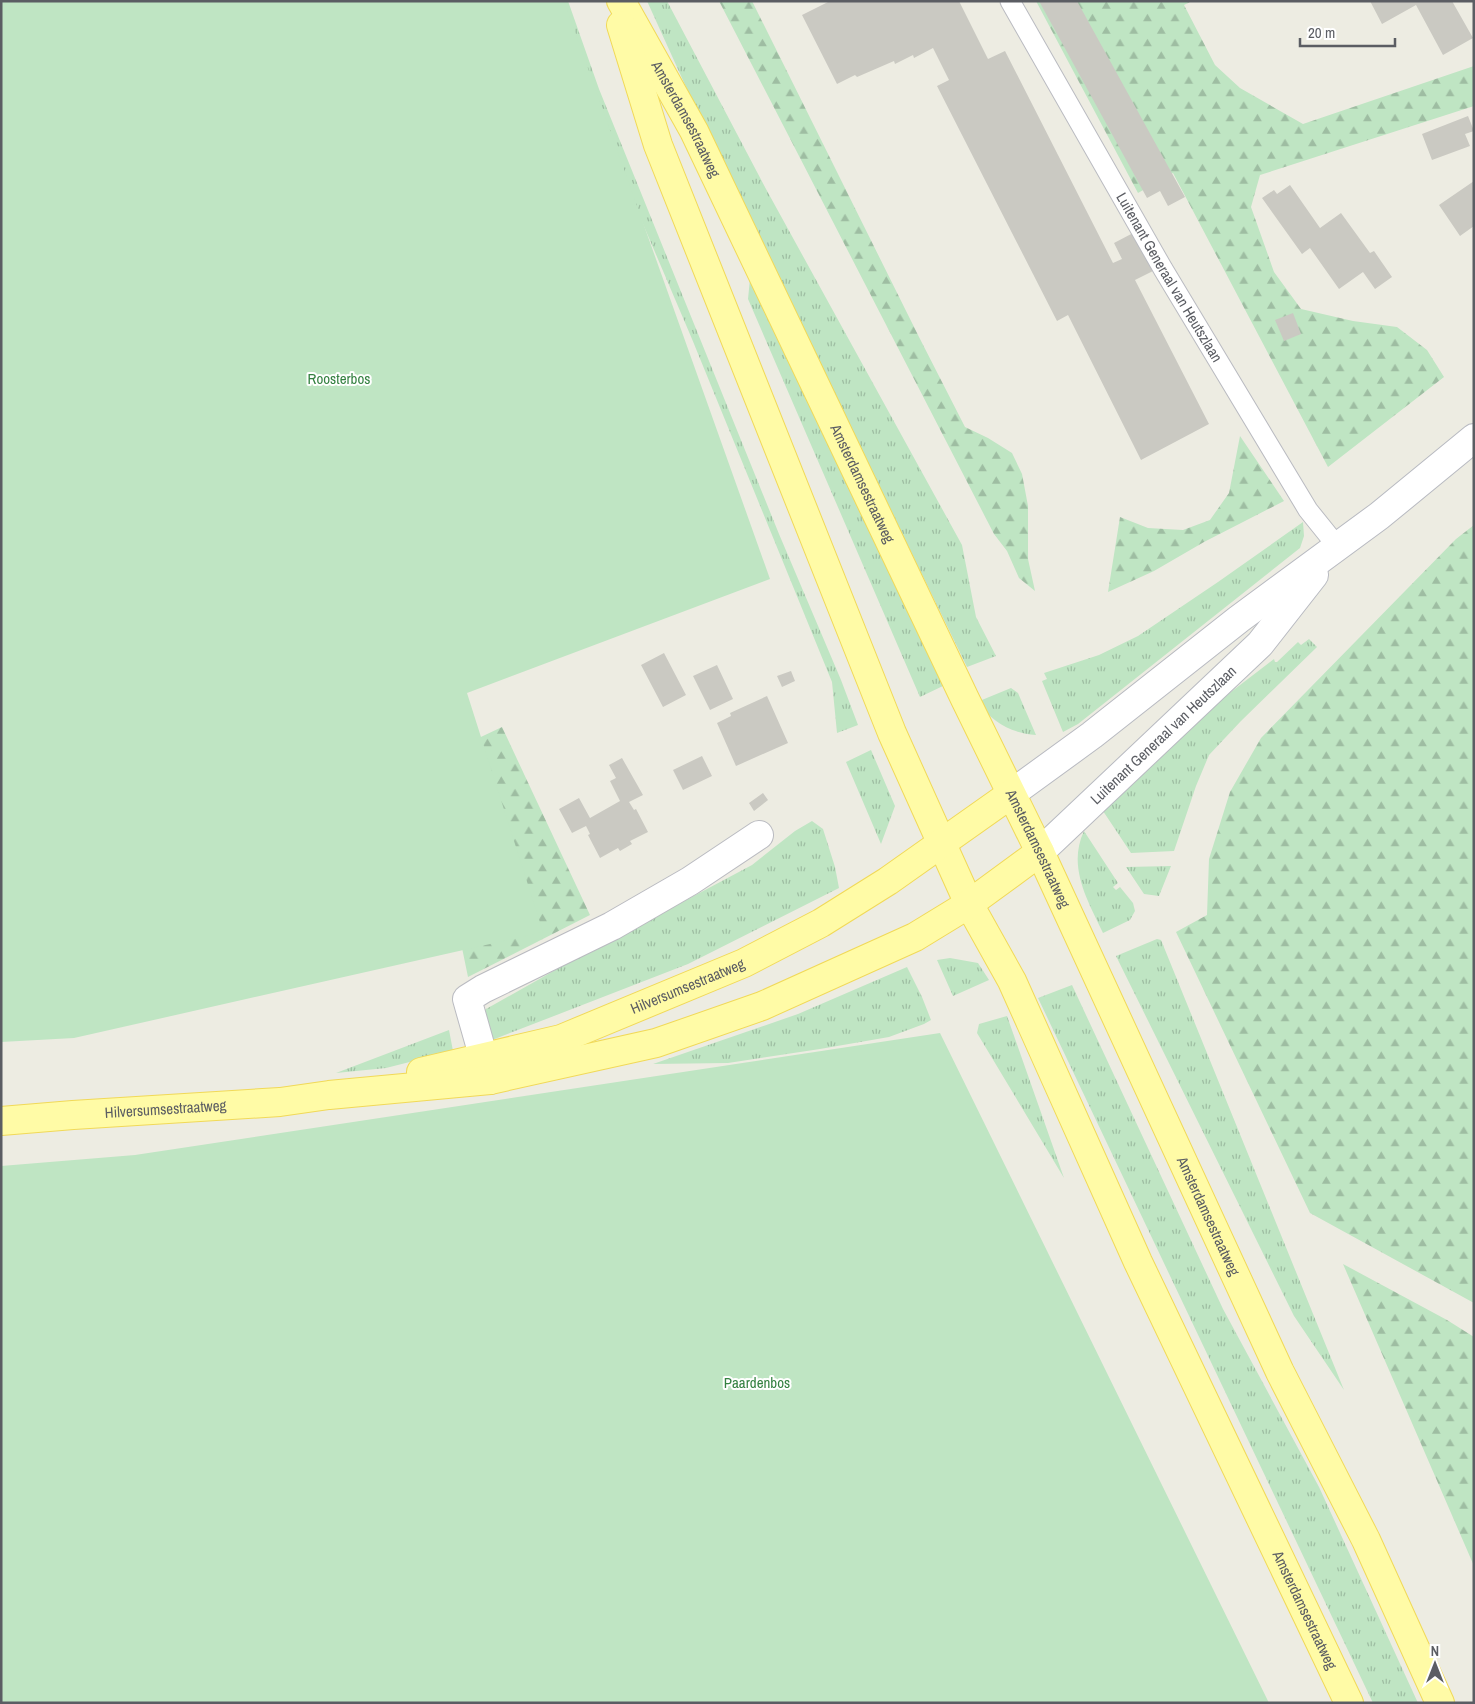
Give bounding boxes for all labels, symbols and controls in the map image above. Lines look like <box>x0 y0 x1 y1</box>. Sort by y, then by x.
scale bar <box>1300 15 1395 47</box>
text: 20 m <box>1308 22 1335 43</box>
street label: Amsterdamsestraatweg <box>646 56 726 181</box>
street label: Luitenant Generaal van Heutszlaan <box>1111 188 1228 366</box>
park label: Roosterbos <box>308 368 370 389</box>
street label: Amsterdamsestraatweg <box>825 420 900 547</box>
street label: Luitenant Generaal van Heutszlaan <box>1086 661 1241 809</box>
street label: Amsterdamsestraatweg <box>1000 785 1076 912</box>
street label: Hilversumsestraatweg <box>627 953 748 1019</box>
street label: Hilversumsestraatweg <box>104 1094 227 1123</box>
street label: Amsterdamsestraatweg <box>1172 1152 1245 1279</box>
park label: Paardenbos <box>724 1372 790 1393</box>
street label: Amsterdamsestraatweg <box>1267 1546 1342 1673</box>
north arrow <box>1410 1639 1460 1689</box>
text: N <box>1431 1642 1439 1660</box>

